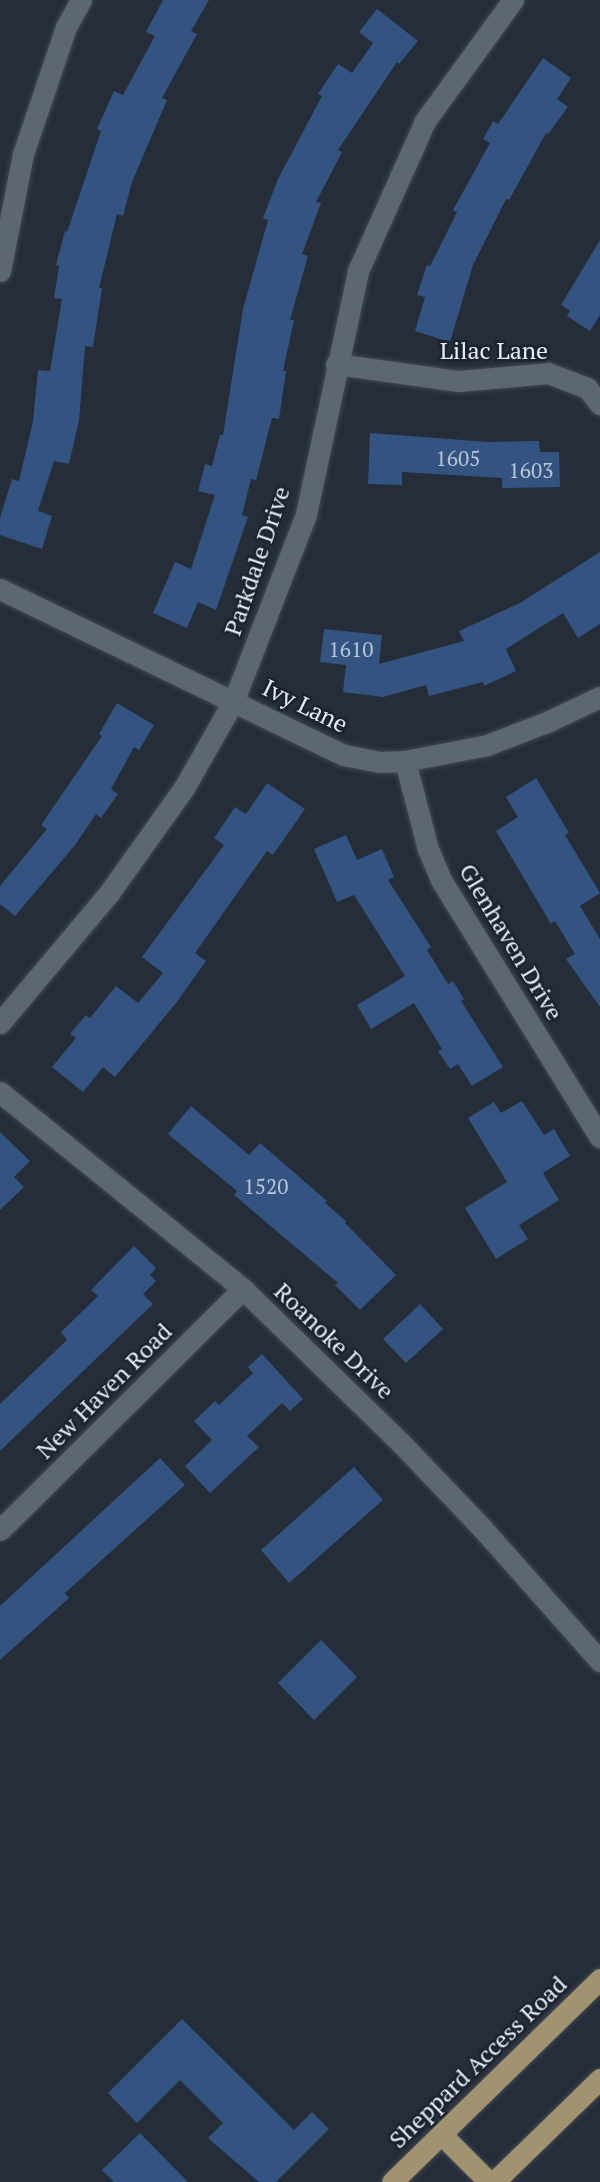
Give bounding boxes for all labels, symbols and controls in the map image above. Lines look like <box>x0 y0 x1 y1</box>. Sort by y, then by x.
street label: Lilac Lane <box>440 337 548 365</box>
house number: 1605 <box>436 445 480 471</box>
house number: 1603 <box>509 457 553 483</box>
street label: Parkdale Drive <box>218 483 296 639</box>
house number: 1610 <box>329 636 373 662</box>
street label: Ivy Lane <box>258 673 352 739</box>
street label: Glenhaven Drive <box>453 859 569 1025</box>
house number: 1520 <box>244 1173 288 1199</box>
street label: Roanoke Drive <box>268 1277 400 1405</box>
street label: New Haven Road <box>30 1317 178 1465</box>
street label: Sheppard Access Road <box>383 1970 573 2154</box>

